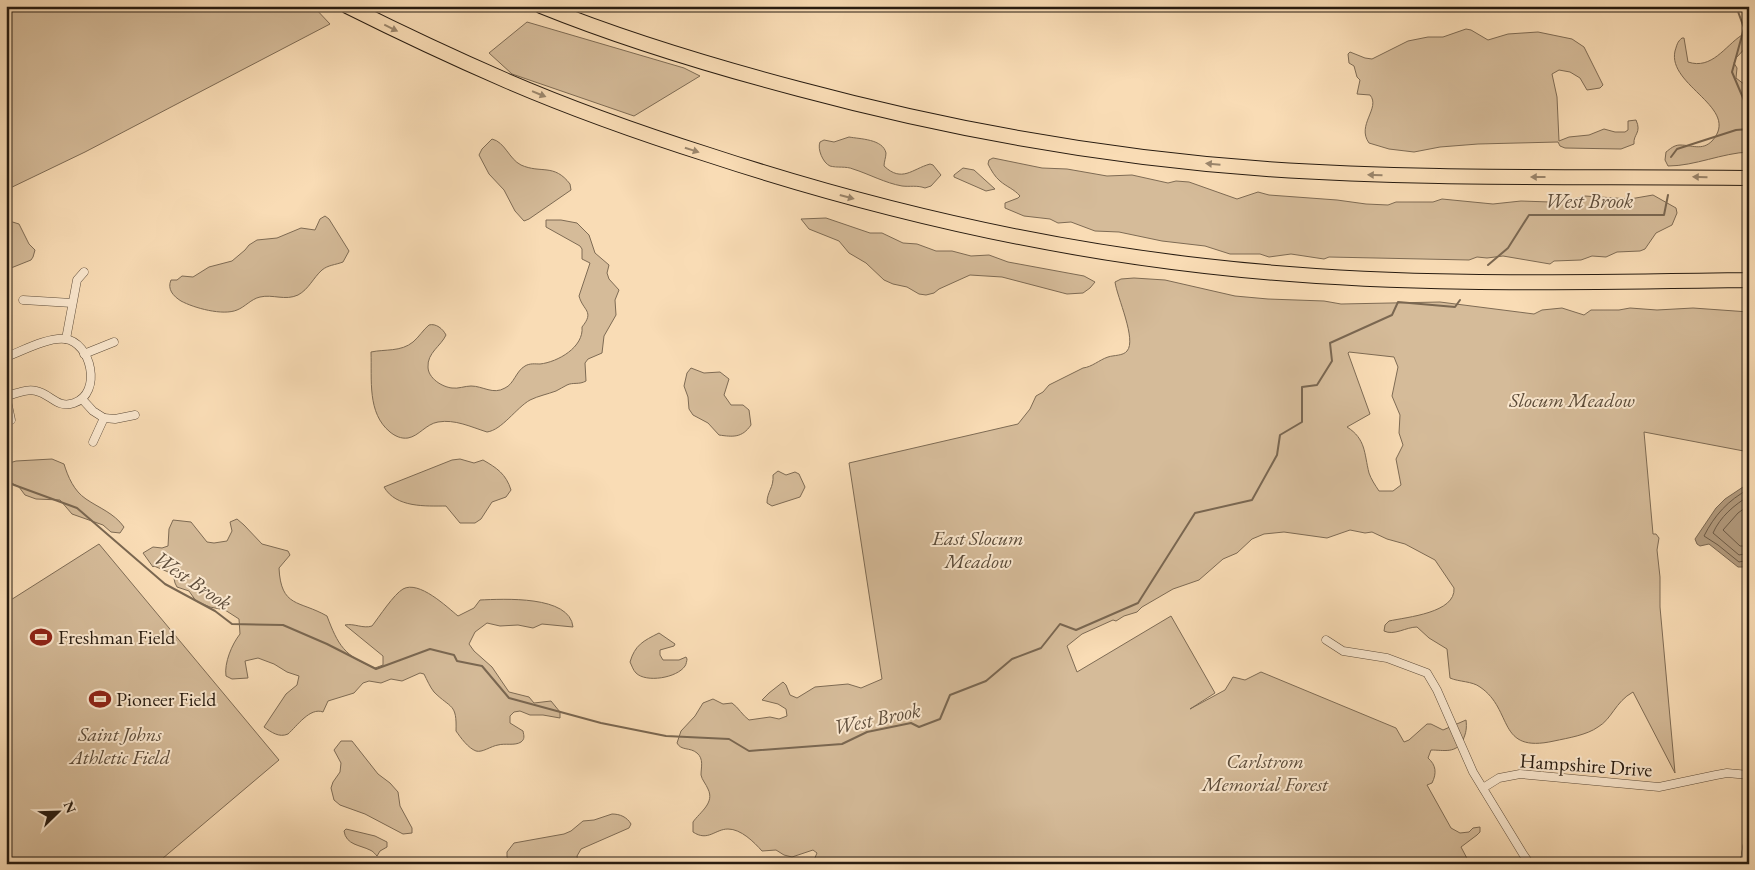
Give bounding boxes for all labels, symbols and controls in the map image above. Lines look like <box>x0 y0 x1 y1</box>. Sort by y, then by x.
one-way arrow <box>384 24 398 32</box>
one-way arrow <box>532 90 547 98</box>
one-way arrow <box>684 146 699 154</box>
one-way arrow <box>1205 160 1221 168</box>
one-way arrow <box>1367 170 1383 178</box>
one-way arrow <box>1529 173 1545 181</box>
one-way arrow <box>1692 173 1708 181</box>
water label: West Brook <box>1545 187 1634 214</box>
one-way arrow <box>840 193 855 201</box>
park label: Slocum Meadow <box>1508 387 1635 413</box>
park label: East Slocum Meadow <box>931 525 1024 574</box>
water label: West Brook <box>149 544 238 616</box>
sports icon: Freshman Field <box>28 624 54 650</box>
place label: Freshman Field <box>58 624 176 650</box>
sports icon: Pioneer Field <box>87 686 113 712</box>
place label: Pioneer Field <box>116 686 217 712</box>
water label: West Brook <box>831 696 924 740</box>
park label: Saint Johns Athletic Field <box>68 721 171 770</box>
street label: Hampshire Drive <box>1519 747 1653 783</box>
park label: Carlstrom Memorial Forest <box>1201 748 1329 797</box>
north arrow <box>32 788 82 838</box>
text: N <box>59 798 81 816</box>

